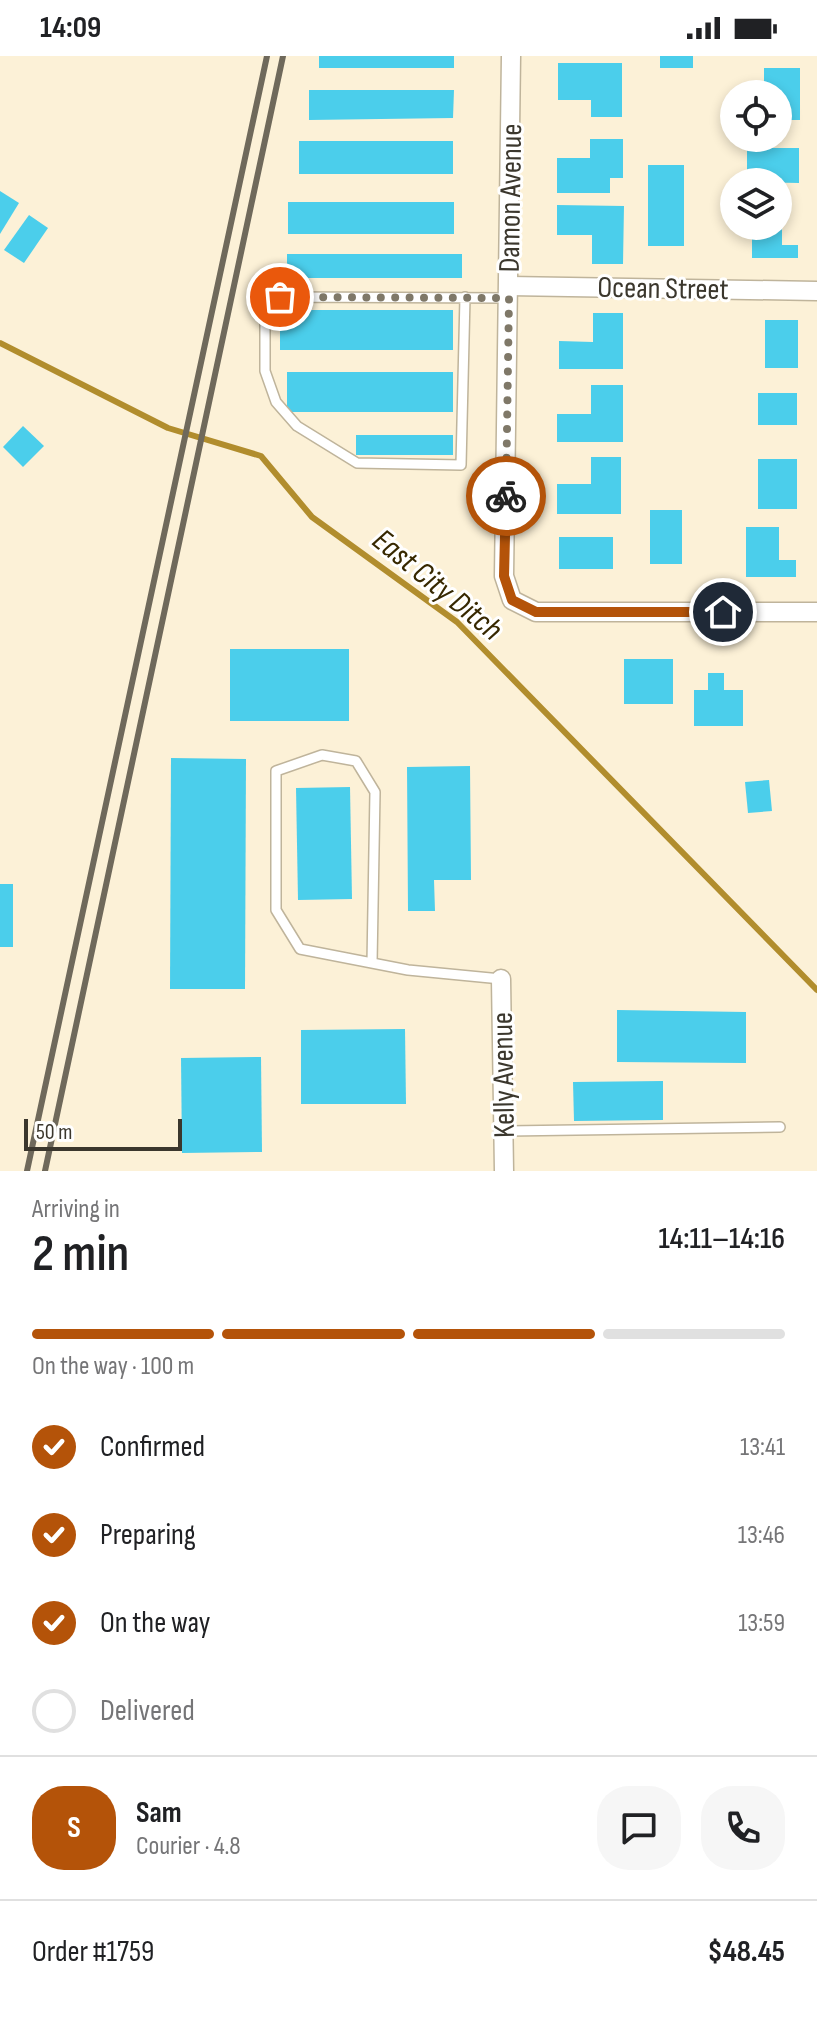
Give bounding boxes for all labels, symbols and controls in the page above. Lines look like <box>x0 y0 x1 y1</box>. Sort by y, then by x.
text: 14:09 <box>40 10 101 46</box>
map controls <box>720 80 792 240</box>
button: locate <box>720 80 792 152</box>
street label: Damon Avenue <box>492 123 530 273</box>
button: layers <box>720 168 792 240</box>
pin <box>246 263 314 331</box>
street label: Ocean Street <box>597 270 729 308</box>
icon: bag <box>258 275 302 319</box>
courier <box>466 456 546 536</box>
icon: bike <box>484 474 528 518</box>
water label: East City Ditch <box>364 521 510 649</box>
pin <box>689 578 757 646</box>
icon: home <box>701 590 745 634</box>
street label: Kelly Avenue <box>485 1012 523 1138</box>
scale bar <box>24 1115 182 1151</box>
text: 50 m <box>36 1119 72 1146</box>
text: Arriving in <box>32 1194 120 1225</box>
text: 14:11–14:16 <box>658 1221 785 1257</box>
text: 2 min <box>32 1223 129 1286</box>
text: On the way · 100 m <box>32 1351 194 1382</box>
icon: check <box>32 1425 76 1469</box>
text: Confirmed <box>100 1429 205 1465</box>
text: 13:41 <box>740 1432 785 1463</box>
icon: check <box>32 1513 76 1557</box>
text: Preparing <box>100 1517 196 1553</box>
text: 13:46 <box>738 1520 785 1551</box>
icon: check <box>32 1601 76 1645</box>
text: On the way <box>100 1605 210 1641</box>
text: 13:59 <box>738 1608 785 1639</box>
text: Delivered <box>100 1693 195 1729</box>
button: chat <box>597 1786 681 1870</box>
button: phone <box>701 1786 785 1870</box>
text: Sam <box>136 1795 182 1831</box>
text: S <box>67 1810 81 1846</box>
text: Courier · 4.8 <box>136 1831 241 1862</box>
text: Order #1759 <box>32 1934 154 1970</box>
text: $48.45 <box>707 1934 785 1970</box>

